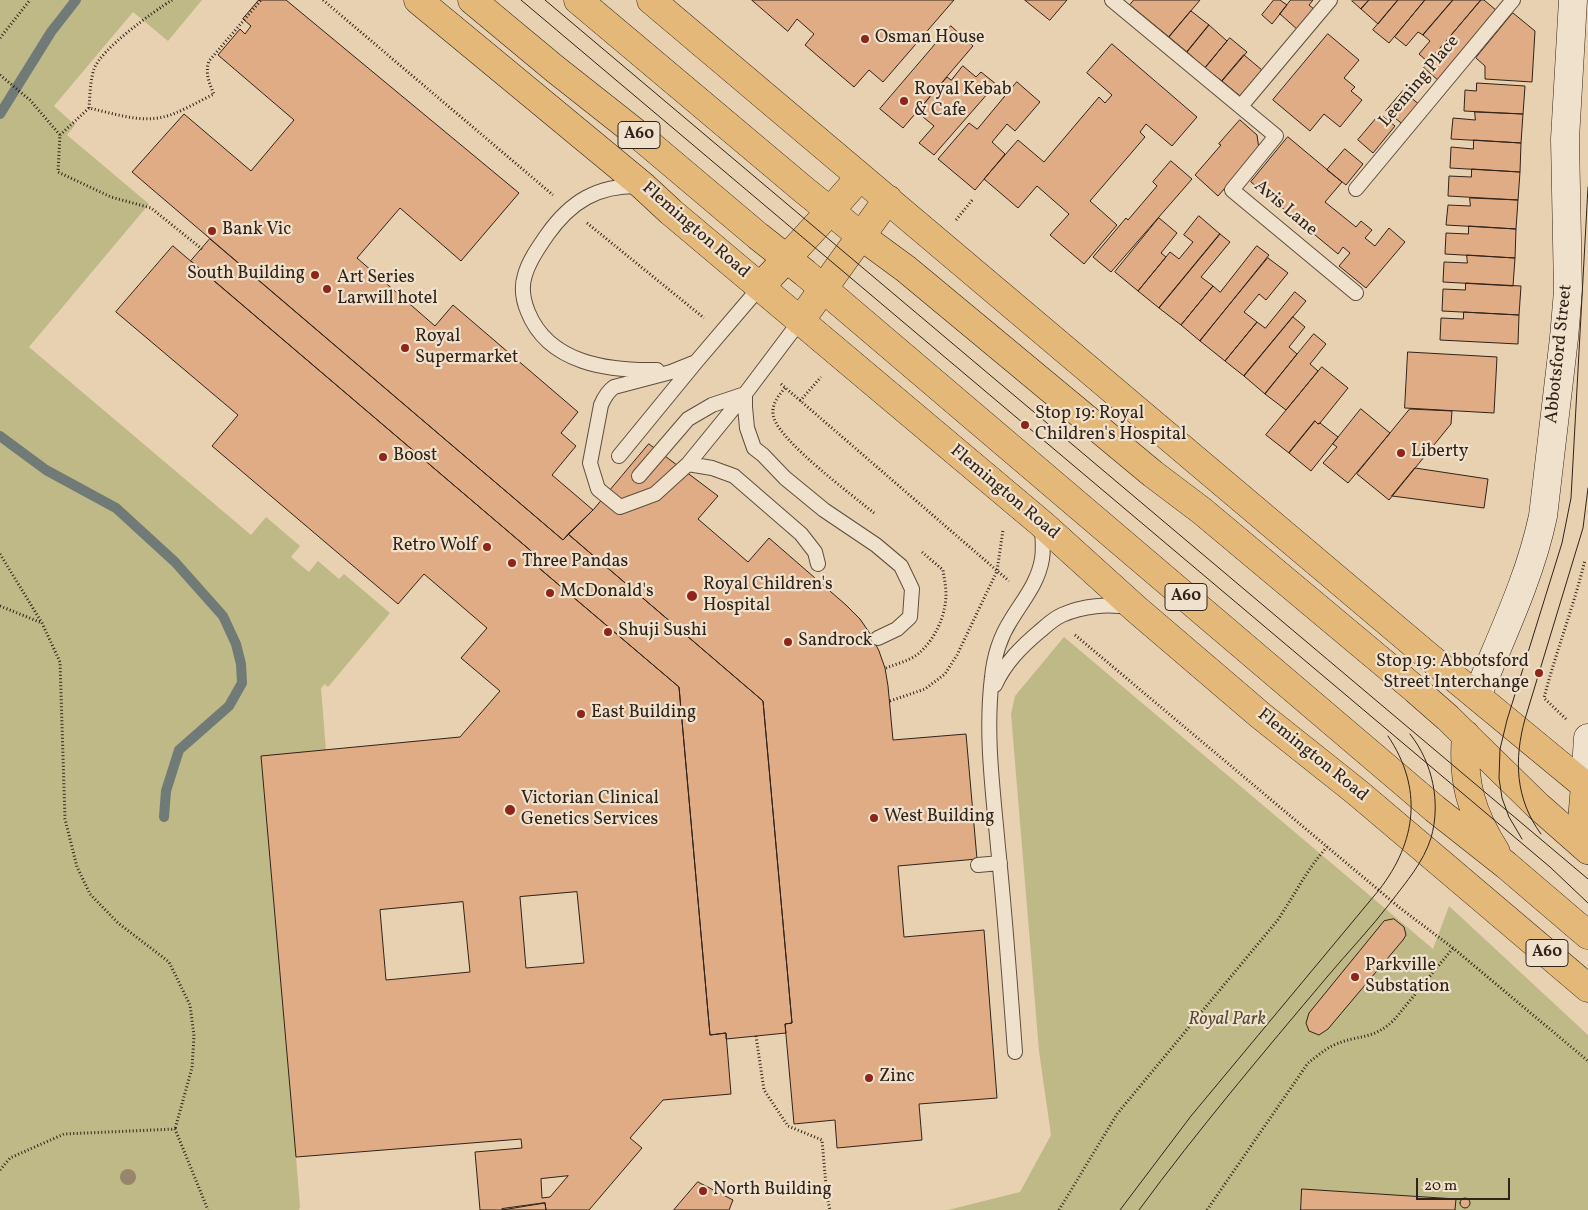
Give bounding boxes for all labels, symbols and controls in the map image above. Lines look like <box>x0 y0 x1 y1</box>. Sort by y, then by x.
place label: Osman House <box>875 28 985 50</box>
street label: Leeming Place <box>1375 32 1465 132</box>
marker: Osman House <box>859 33 871 45</box>
place label: Royal Kebab & Cafe <box>914 80 1012 122</box>
marker: Royal Kebab & Cafe <box>898 95 910 107</box>
road number: A60 <box>618 122 660 148</box>
street label: Avis Lane <box>1249 176 1321 242</box>
street label: Flemington Road <box>637 178 753 284</box>
place label: Bank Vic <box>222 220 291 242</box>
marker: Bank Vic <box>206 225 218 237</box>
place label: South Building <box>187 264 305 286</box>
place label: Art Series Larwill hotel <box>337 268 438 310</box>
marker: South Building <box>309 269 321 281</box>
marker: Art Series Larwill hotel <box>321 283 333 295</box>
street label: Abbotsford Street <box>1542 283 1578 425</box>
place label: Royal Supermarket <box>415 327 518 369</box>
marker: Royal Supermarket <box>399 342 411 354</box>
place label: Stop 19: Royal Children's Hospital <box>1035 404 1186 446</box>
marker: Stop 19: Royal Children's Hospital <box>1019 419 1031 431</box>
street label: Flemington Road <box>945 441 1063 545</box>
place label: Liberty <box>1411 442 1468 464</box>
place label: Boost <box>393 446 437 468</box>
marker: Liberty <box>1395 447 1407 459</box>
marker: Boost <box>377 451 389 463</box>
place label: Retro Wolf <box>392 536 477 558</box>
marker: Retro Wolf <box>481 541 493 553</box>
place label: Three Pandas <box>522 552 628 574</box>
marker: Three Pandas <box>506 557 518 569</box>
place label: Royal Children's Hospital <box>703 575 833 618</box>
place label: McDonald's <box>560 582 654 604</box>
road number: A60 <box>1165 584 1207 610</box>
marker: McDonald's <box>544 587 556 599</box>
marker: Royal Children's Hospital <box>685 589 699 603</box>
place label: Shuji Sushi <box>618 621 707 643</box>
marker: Shuji Sushi <box>602 626 614 638</box>
place label: Sandrock <box>798 631 872 653</box>
marker: Sandrock <box>782 636 794 648</box>
place label: Stop 19: Abbotsford Street Interchange <box>1376 652 1529 694</box>
marker: Stop 19: Abbotsford Street Interchange <box>1533 667 1545 679</box>
place label: East Building <box>591 703 696 725</box>
street label: Flemington Road <box>1252 705 1372 807</box>
marker: East Building <box>575 708 587 720</box>
place label: Victorian Clinical Genetics Services <box>521 789 659 832</box>
marker: Victorian Clinical Genetics Services <box>503 803 517 817</box>
place label: West Building <box>884 807 994 829</box>
marker: West Building <box>868 812 880 824</box>
road number: A60 <box>1526 940 1568 966</box>
place label: Parkville Substation <box>1365 956 1450 999</box>
marker: Parkville Substation <box>1349 971 1361 983</box>
park label: Royal Park <box>1188 1010 1266 1032</box>
place label: Zinc <box>879 1067 915 1089</box>
marker: Zinc <box>863 1072 875 1084</box>
scale bar <box>1418 1168 1512 1200</box>
text: 20 m <box>1424 1176 1457 1197</box>
place label: North Building <box>713 1180 832 1202</box>
marker: North Building <box>697 1185 709 1197</box>

